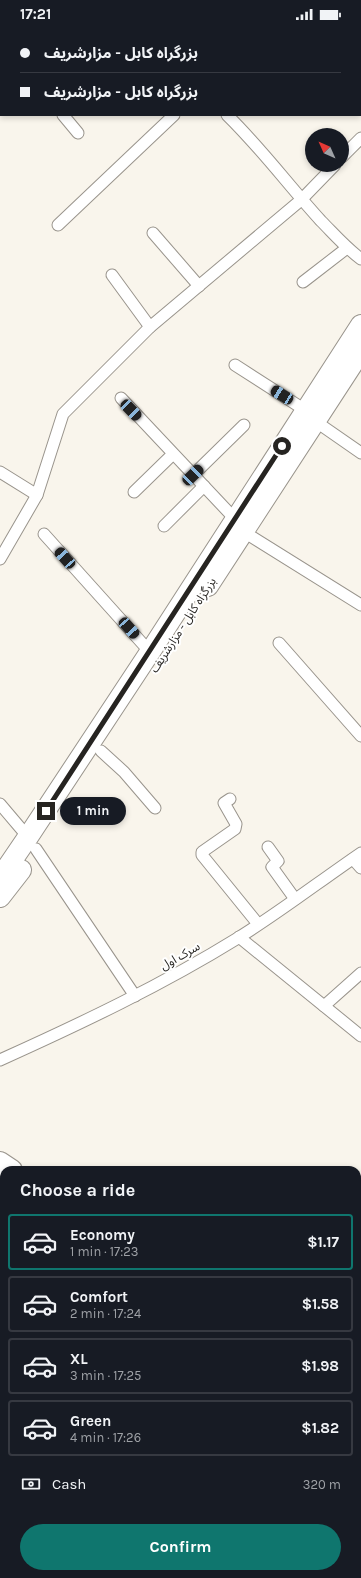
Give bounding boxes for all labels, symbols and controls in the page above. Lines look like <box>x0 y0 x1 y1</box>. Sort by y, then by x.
text: 17:21 <box>20 5 51 23</box>
text: بزرگراه کابل - مزارشریف <box>44 44 198 62</box>
text: بزرگراه کابل - مزارشریف <box>44 83 198 101</box>
north arrow <box>305 128 349 172</box>
map controls <box>305 128 349 172</box>
car <box>269 384 295 406</box>
car <box>118 397 144 423</box>
route start <box>273 437 291 455</box>
car <box>180 462 206 488</box>
car <box>53 545 77 571</box>
street label: بزرگراه کابل - مزارشریف <box>147 575 219 675</box>
car <box>117 615 141 641</box>
callout: 1 min <box>60 797 126 825</box>
route end <box>37 802 55 820</box>
text: 1 min <box>77 803 109 818</box>
street label: سرک اول <box>158 939 202 973</box>
text: Choose a ride <box>20 1179 135 1201</box>
icon: car <box>22 1224 58 1260</box>
text: Economy <box>70 1226 135 1244</box>
text: $1.17 <box>307 1233 339 1251</box>
text: 1 min · 17:23 <box>70 1244 138 1259</box>
icon: car <box>22 1286 58 1322</box>
text: Comfort <box>70 1288 128 1306</box>
text: $1.58 <box>302 1295 339 1313</box>
text: 2 min · 17:24 <box>70 1306 141 1321</box>
icon: car <box>22 1348 58 1384</box>
text: XL <box>70 1350 88 1368</box>
text: $1.98 <box>301 1357 339 1375</box>
text: 3 min · 17:25 <box>70 1368 141 1383</box>
icon: car <box>22 1410 58 1446</box>
text: Green <box>70 1412 111 1430</box>
text: $1.82 <box>301 1419 339 1437</box>
text: 4 min · 17:26 <box>70 1430 141 1445</box>
icon: cash <box>20 1473 42 1495</box>
text: Cash <box>52 1475 86 1493</box>
text: 320 m <box>303 1477 341 1492</box>
button: Confirm <box>20 1524 341 1570</box>

